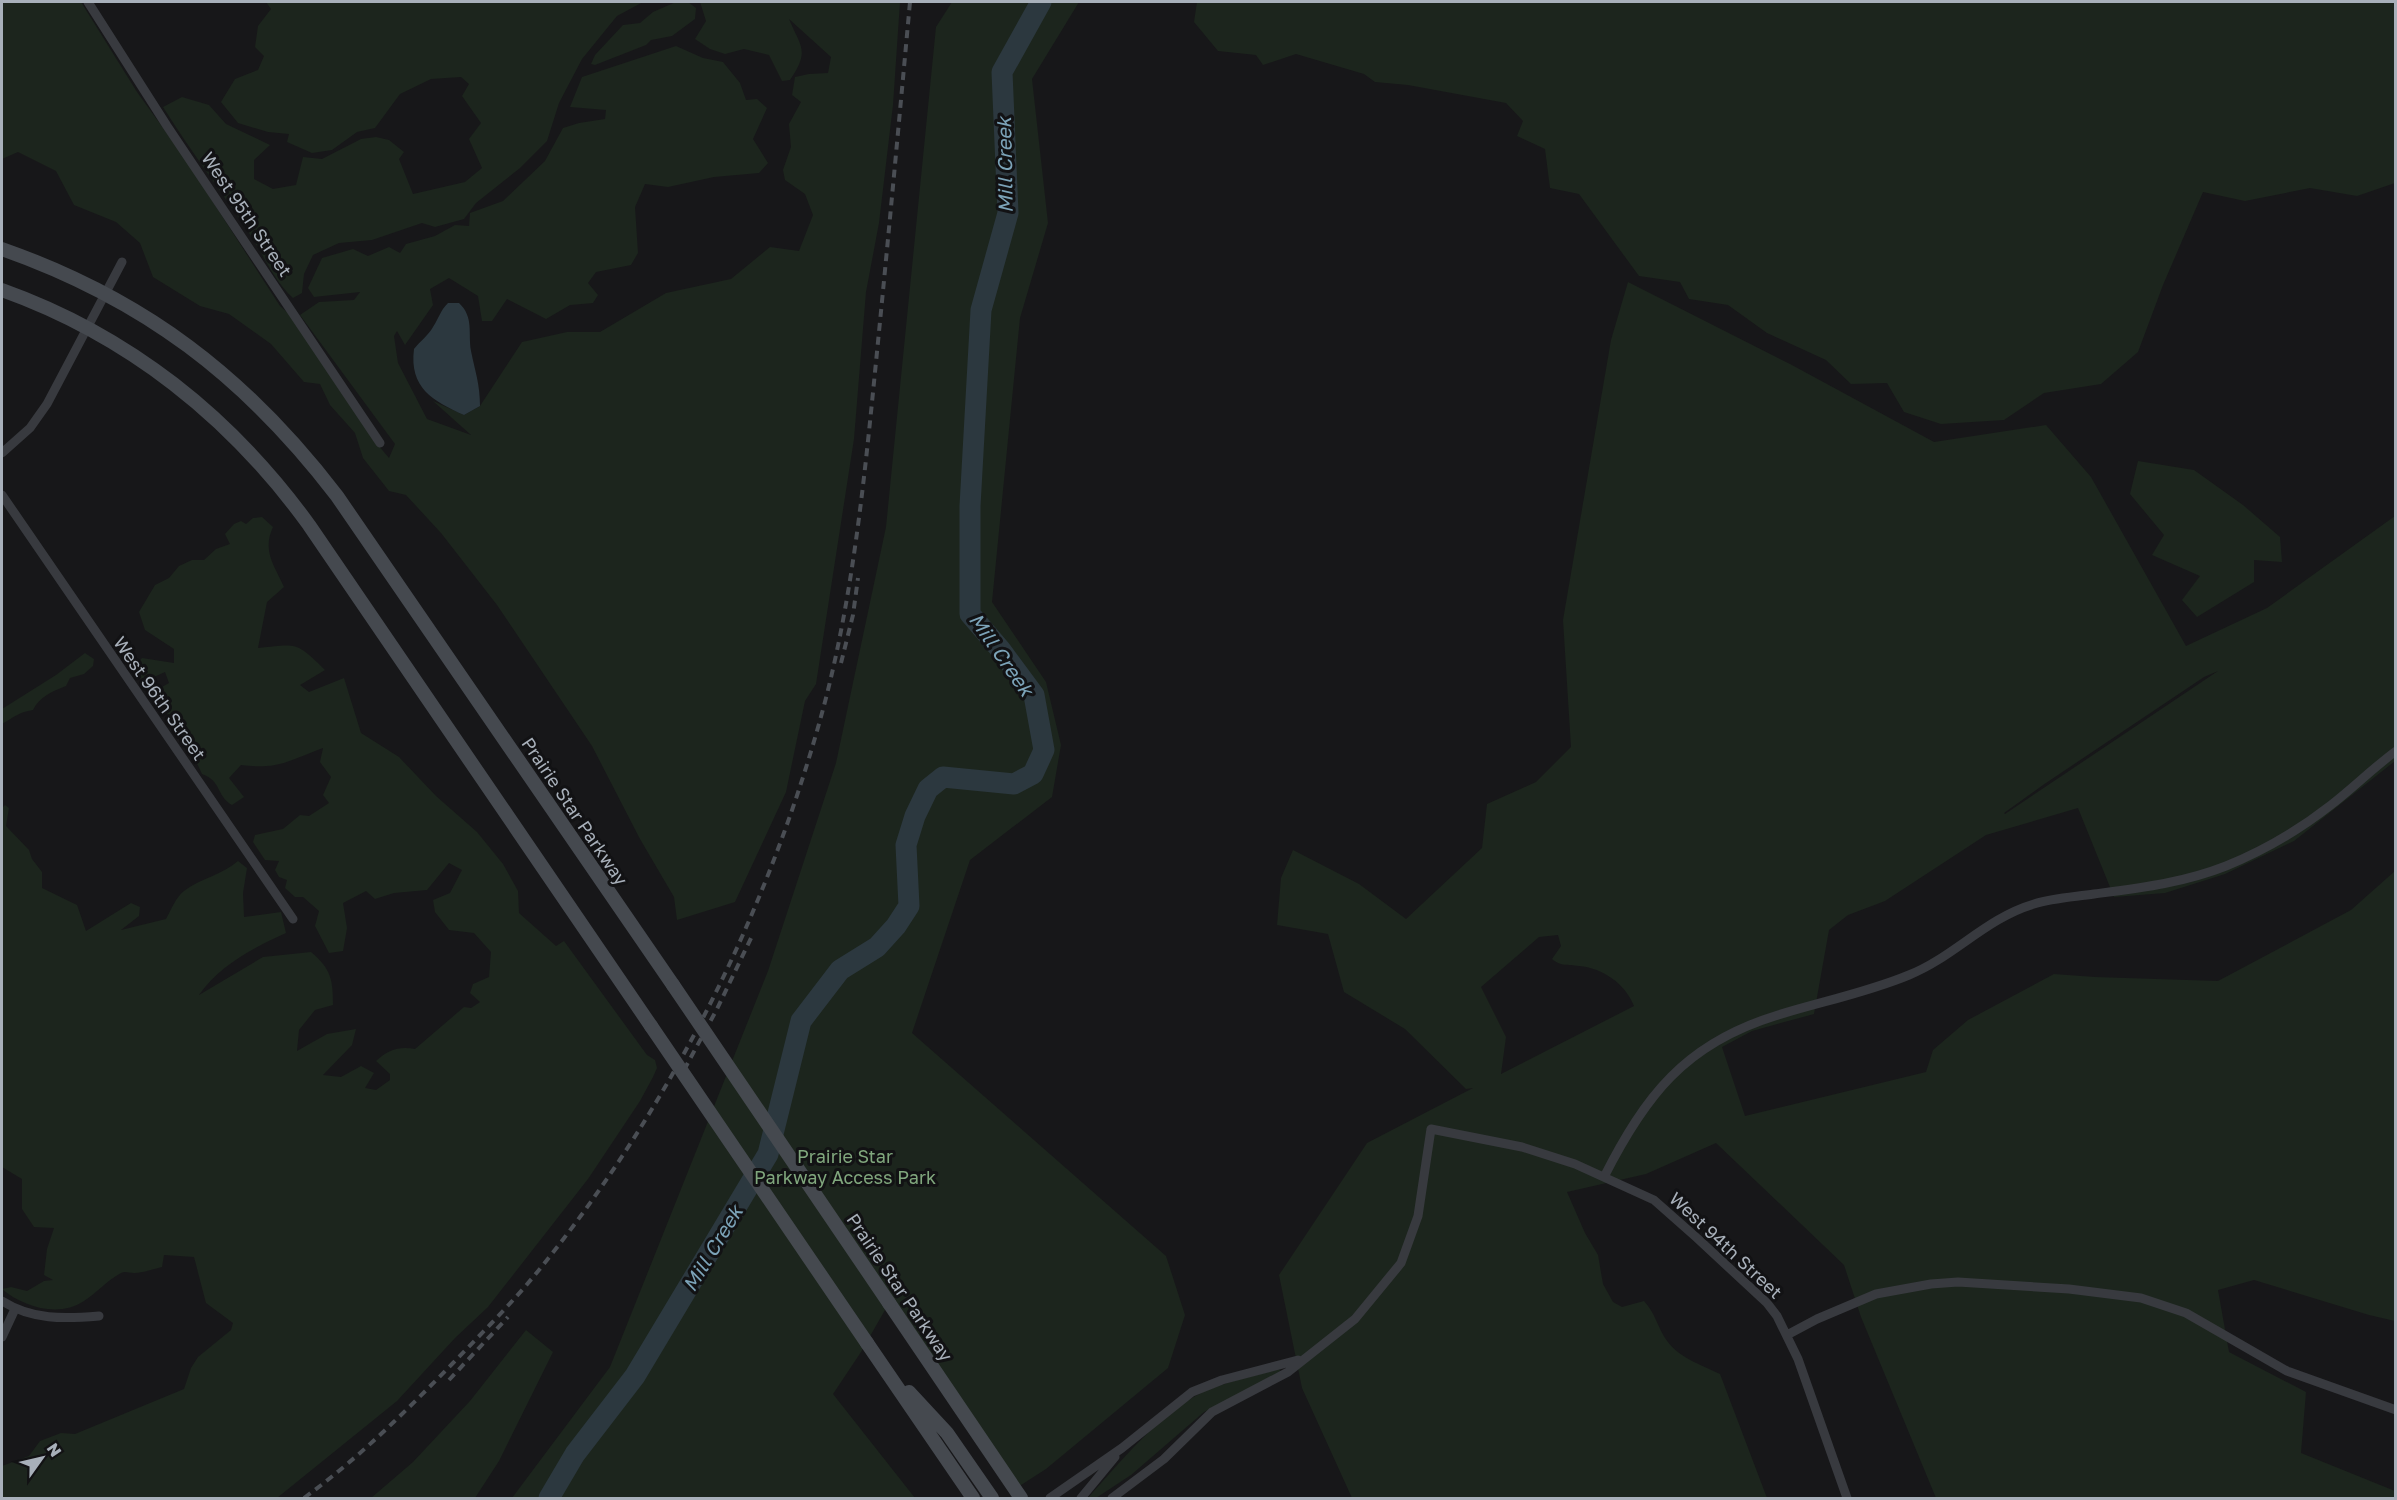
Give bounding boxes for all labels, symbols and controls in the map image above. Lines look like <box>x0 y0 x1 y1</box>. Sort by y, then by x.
water label: Mill Creek <box>991 114 1017 213</box>
street label: West 95th Street <box>197 147 297 281</box>
water label: Mill Creek <box>965 608 1041 702</box>
street label: West 96th Street <box>109 632 211 764</box>
street label: Prairie Star Parkway <box>517 733 633 889</box>
park label: Prairie Star Parkway Access Park <box>754 1145 936 1188</box>
street label: West 94th Street <box>1665 1187 1787 1303</box>
water label: Mill Creek <box>677 1198 748 1295</box>
street label: Prairie Star Parkway <box>842 1209 958 1365</box>
north arrow <box>12 1428 72 1488</box>
text: N <box>43 1439 66 1460</box>

